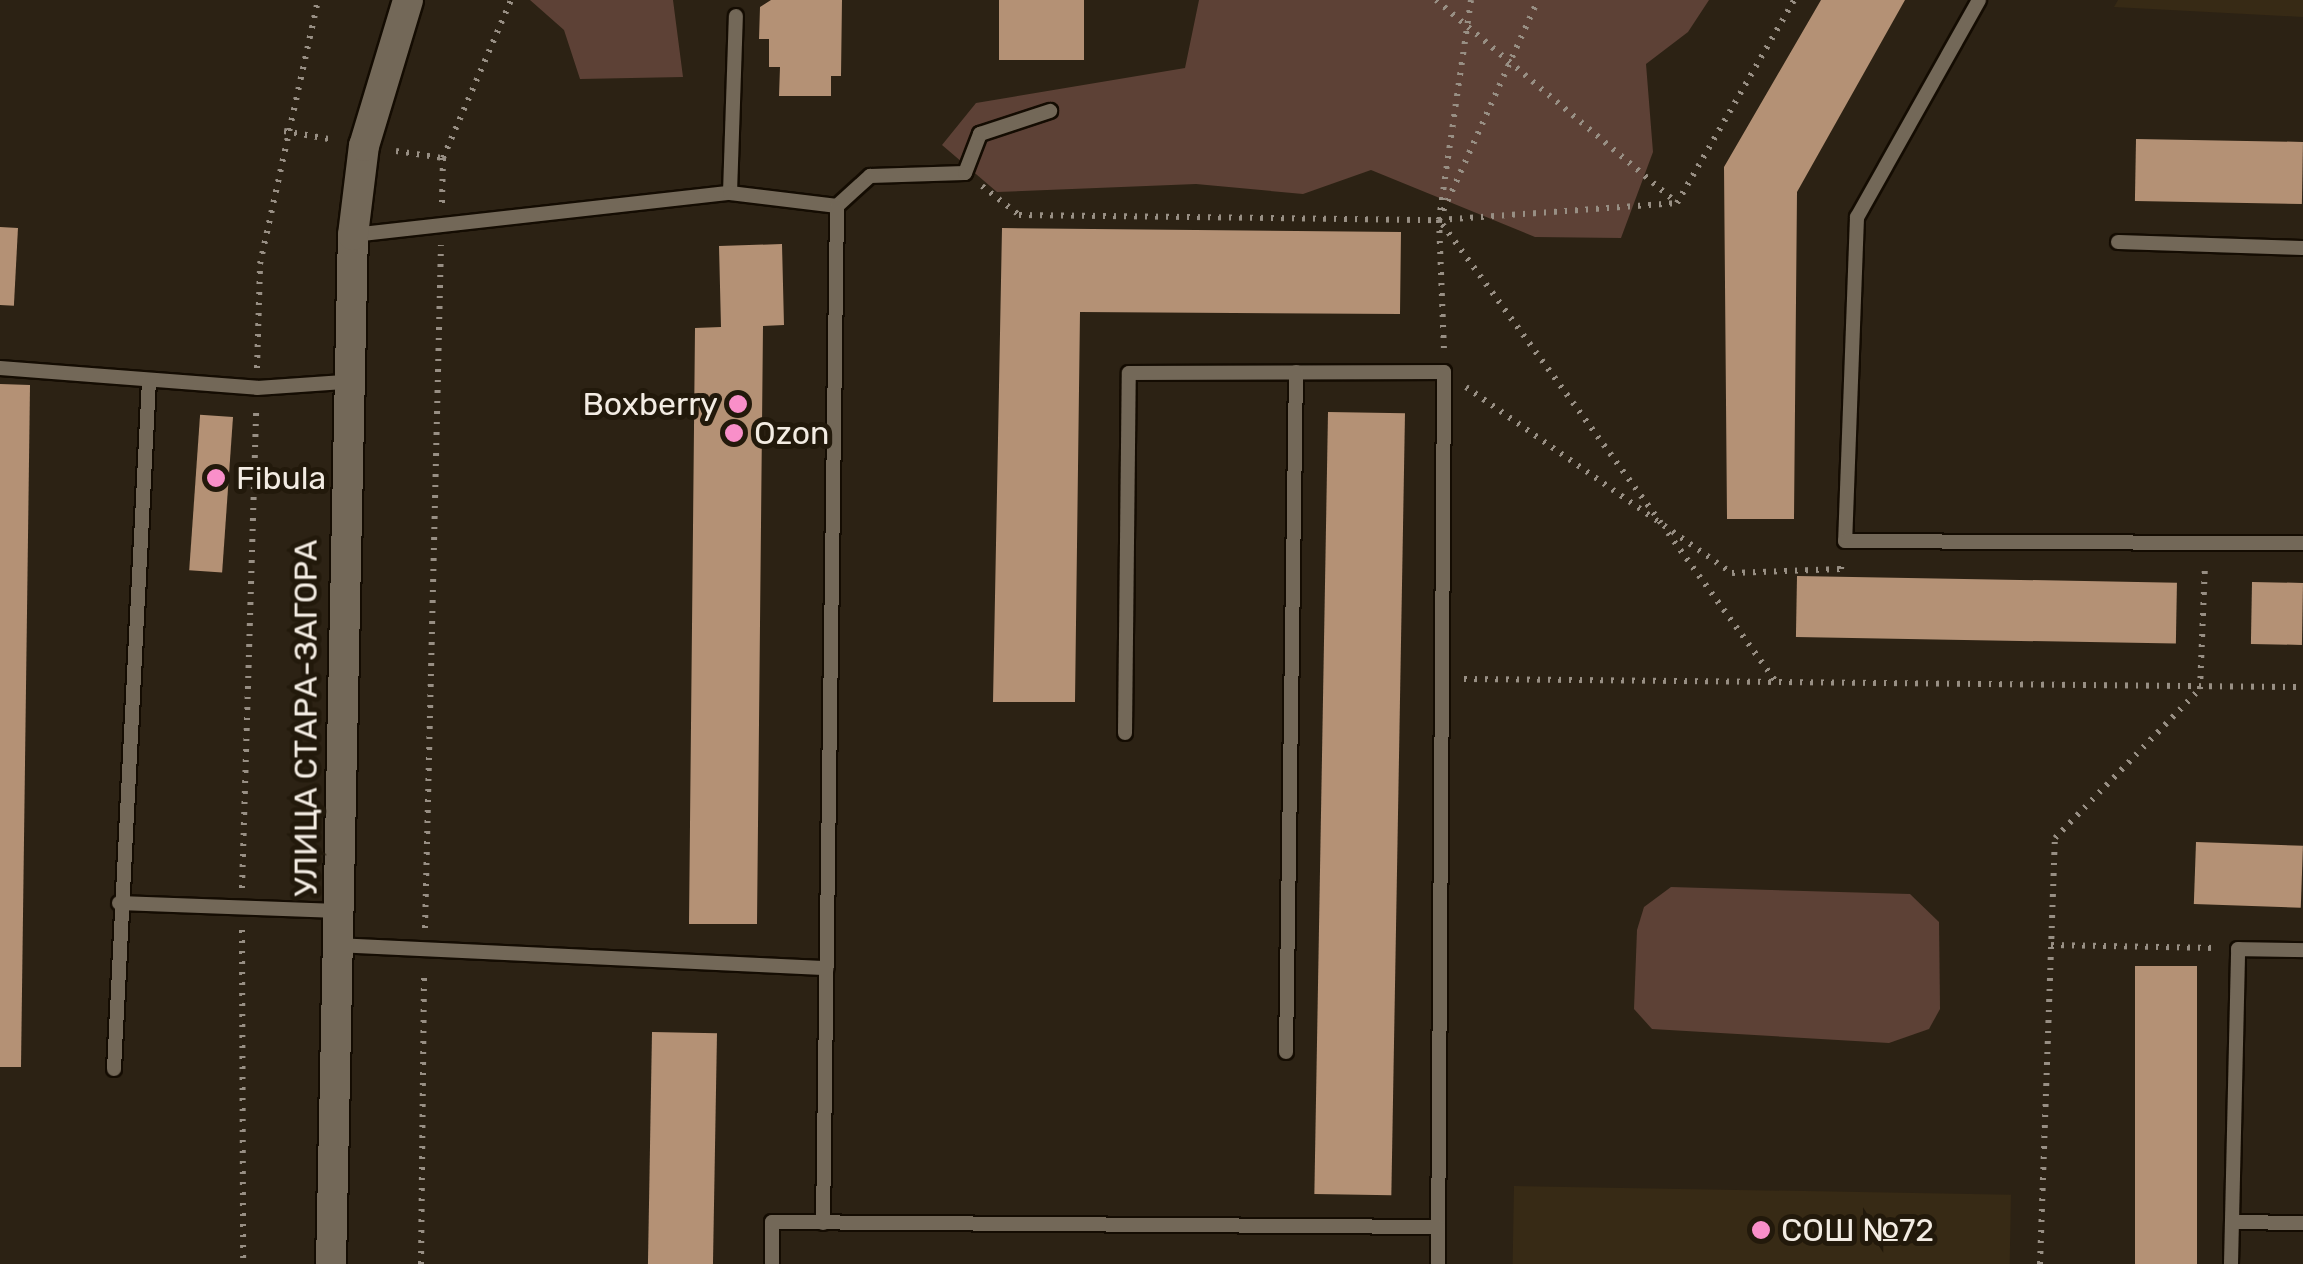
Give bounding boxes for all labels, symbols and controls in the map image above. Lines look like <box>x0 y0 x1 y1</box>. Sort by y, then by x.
place label: Boxberry <box>582 385 718 423</box>
marker: Boxberry <box>727 393 749 415</box>
place label: Ozon <box>754 414 830 452</box>
marker: Ozon <box>723 422 745 444</box>
place label: Fibula <box>236 459 326 497</box>
marker: Fibula <box>205 467 227 489</box>
street label: УЛИЦА СТАРА-ЗАГОРА <box>287 540 325 896</box>
place label: СОШ №72 <box>1781 1211 1934 1249</box>
marker: СОШ №72 <box>1750 1219 1772 1241</box>

